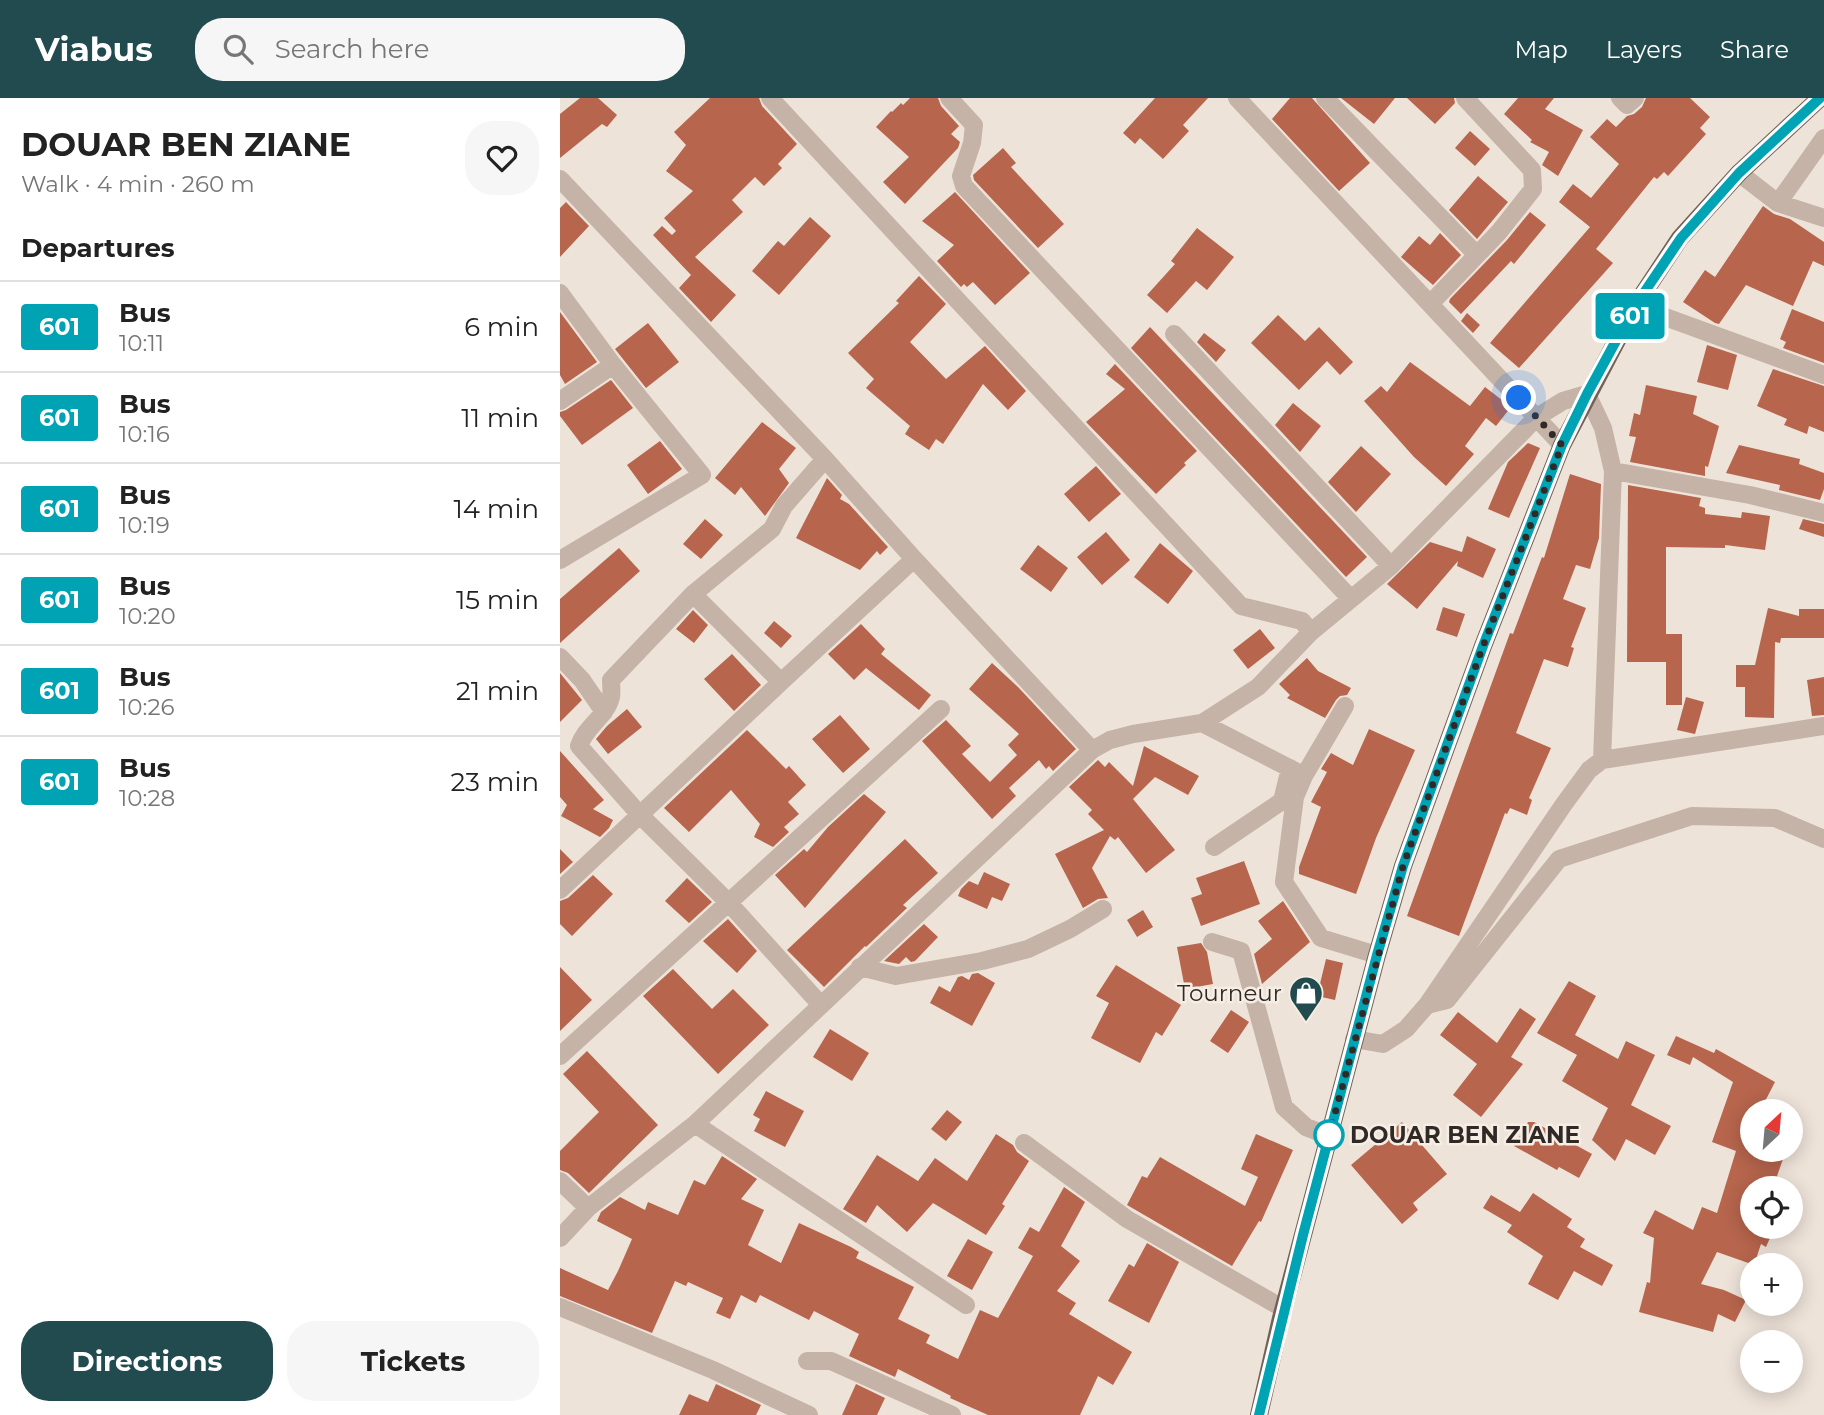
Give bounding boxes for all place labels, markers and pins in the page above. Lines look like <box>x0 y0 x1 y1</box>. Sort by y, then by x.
shop icon: Tourneur <box>1287 974 1325 1023</box>
place label: Tourneur <box>1177 979 1282 1007</box>
marker: DOUAR BEN ZIANE <box>1314 1120 1344 1150</box>
place label: DOUAR BEN ZIANE <box>1350 1121 1580 1149</box>

